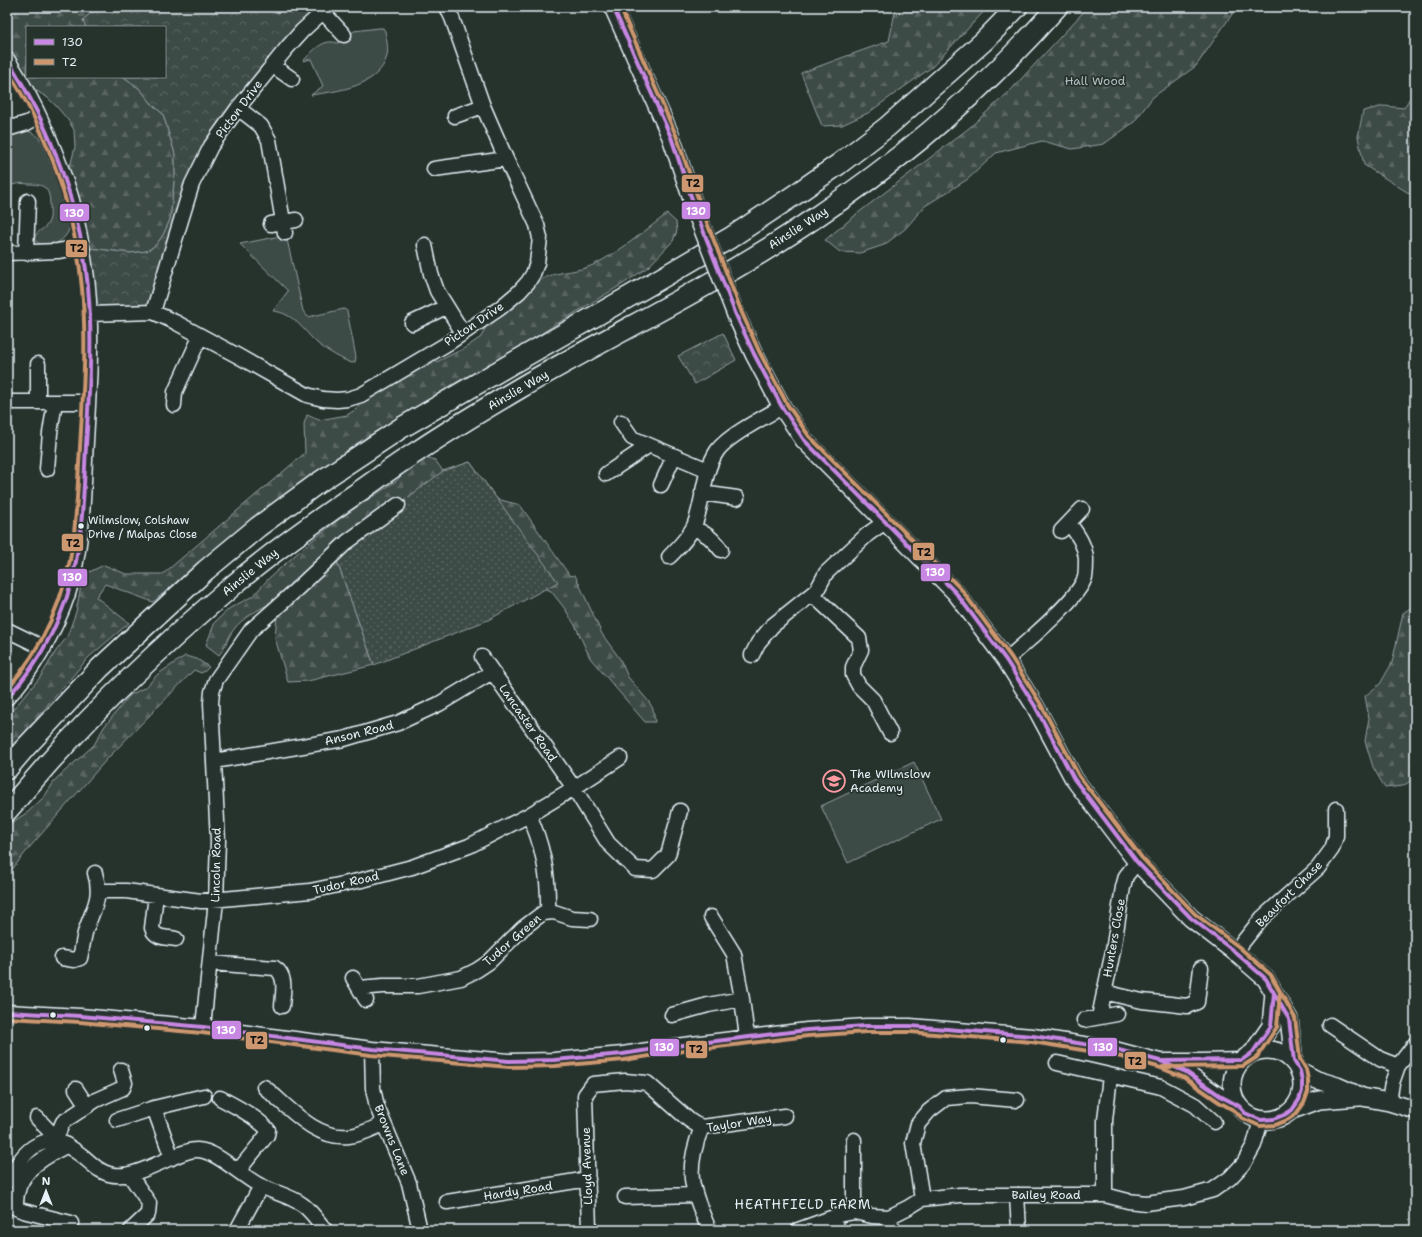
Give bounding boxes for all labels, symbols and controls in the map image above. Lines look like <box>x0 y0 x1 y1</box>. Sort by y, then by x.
legend <box>26 26 166 78</box>
text: 130 <box>62 34 83 50</box>
text: T2 <box>62 54 77 70</box>
park label: Hall Wood <box>1065 73 1126 89</box>
street label: Picton Drive <box>212 77 266 141</box>
line badge: T2 <box>681 174 704 193</box>
text: T2 <box>686 176 700 191</box>
line badge: 130 <box>681 201 711 220</box>
line badge: 130 <box>59 203 90 222</box>
street label: Ainslie Way <box>765 203 831 253</box>
text: 130 <box>686 204 706 219</box>
text: 130 <box>64 206 84 221</box>
line badge: T2 <box>65 239 88 258</box>
text: T2 <box>70 241 84 256</box>
street label: Picton Drive <box>441 298 507 350</box>
street label: Ainslie Way <box>485 366 551 414</box>
place label: Wilmslow, Colshaw Drive / Malpas Close <box>88 513 197 542</box>
marker: Wilmslow, Colshaw Drive / Malpas Close <box>76 521 86 531</box>
line badge: T2 <box>61 533 84 552</box>
text: T2 <box>66 536 80 551</box>
line badge: T2 <box>912 542 935 561</box>
street label: Ainslie Way <box>219 544 281 600</box>
text: T2 <box>917 545 931 560</box>
line badge: 130 <box>920 563 951 582</box>
text: 130 <box>925 565 945 580</box>
line badge: 130 <box>57 568 88 587</box>
text: 130 <box>62 570 82 585</box>
street label: Lancaster Road <box>495 681 561 765</box>
street label: Anson Road <box>323 717 396 749</box>
place label: The Wilmslow Academy <box>850 766 931 796</box>
school or university icon: The Wilmslow Academy <box>821 768 847 794</box>
street label: Lincoln Road <box>207 827 225 903</box>
street label: Beaufort Chase <box>1252 857 1326 931</box>
street label: Tudor Road <box>311 868 381 898</box>
street label: Hunters Close <box>1099 897 1129 979</box>
street label: Tudor Green <box>480 910 544 970</box>
unlabelled marker <box>48 1010 58 1020</box>
line badge: 130 <box>211 1020 242 1040</box>
unlabelled marker <box>142 1023 152 1033</box>
text: 130 <box>216 1023 236 1038</box>
line badge: T2 <box>245 1031 268 1050</box>
text: T2 <box>250 1033 264 1048</box>
unlabelled marker <box>998 1035 1008 1045</box>
line badge: 130 <box>1087 1037 1118 1057</box>
line badge: 130 <box>649 1038 680 1057</box>
text: 130 <box>654 1040 674 1055</box>
line badge: T2 <box>685 1040 708 1059</box>
text: 130 <box>1093 1040 1113 1055</box>
text: T2 <box>689 1042 703 1057</box>
line badge: T2 <box>1124 1051 1147 1070</box>
text: T2 <box>1128 1054 1142 1069</box>
street label: Browns Lane <box>371 1102 414 1178</box>
street label: Taylor Way <box>705 1110 773 1136</box>
street label: Lloyd Avenue <box>578 1127 596 1205</box>
north arrow <box>26 1171 66 1211</box>
text: N <box>42 1174 51 1189</box>
street label: Hardy Road <box>482 1178 554 1204</box>
street label: Bailey Road <box>1012 1187 1081 1203</box>
district label: HEATHFIELD FARM <box>735 1196 871 1213</box>

